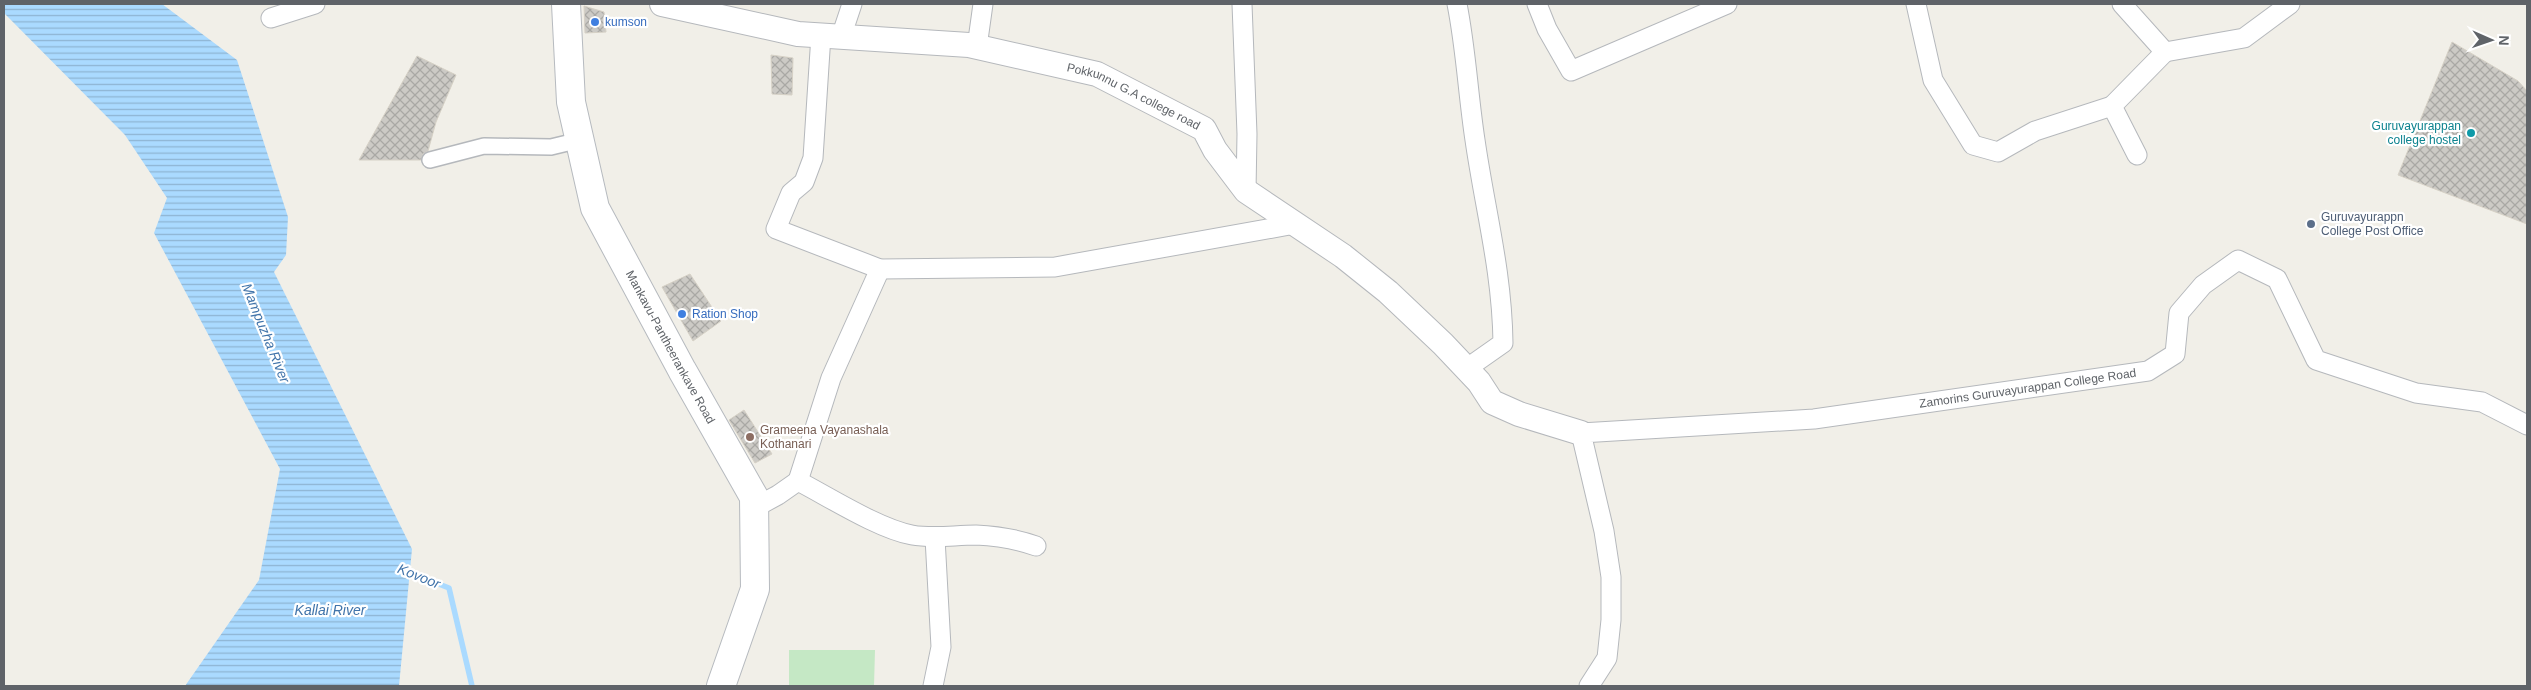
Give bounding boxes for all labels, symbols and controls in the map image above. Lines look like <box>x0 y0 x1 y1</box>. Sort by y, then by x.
place label: kumson <box>605 15 647 29</box>
north arrow <box>2466 15 2516 65</box>
marker: kumson <box>589 16 601 28</box>
text: N <box>2496 35 2512 46</box>
street label: Pokkunnu G.A college road <box>1066 60 1202 133</box>
place label: Guruvayurappan college hostel <box>2372 119 2461 147</box>
marker: Guruvayurappan college hostel <box>2465 127 2477 139</box>
place label: Guruvayurappn College Post Office <box>2321 210 2424 238</box>
marker: Guruvayurappn College Post Office <box>2305 218 2317 230</box>
street label: Mankavu-Pantheerankave Road <box>623 268 718 426</box>
water label: Mampuzha River <box>239 281 294 386</box>
place label: Ration Shop <box>692 307 758 321</box>
marker: Ration Shop <box>676 308 688 320</box>
street label: Zamorins Guruvayurappan College Road <box>1918 366 2137 411</box>
place label: Grameena Vayanashala Kothanari <box>760 423 889 451</box>
marker: Grameena Vayanashala Kothanari <box>744 431 756 443</box>
water label: Kovoor <box>395 560 444 592</box>
water label: Kallai River <box>295 602 367 618</box>

